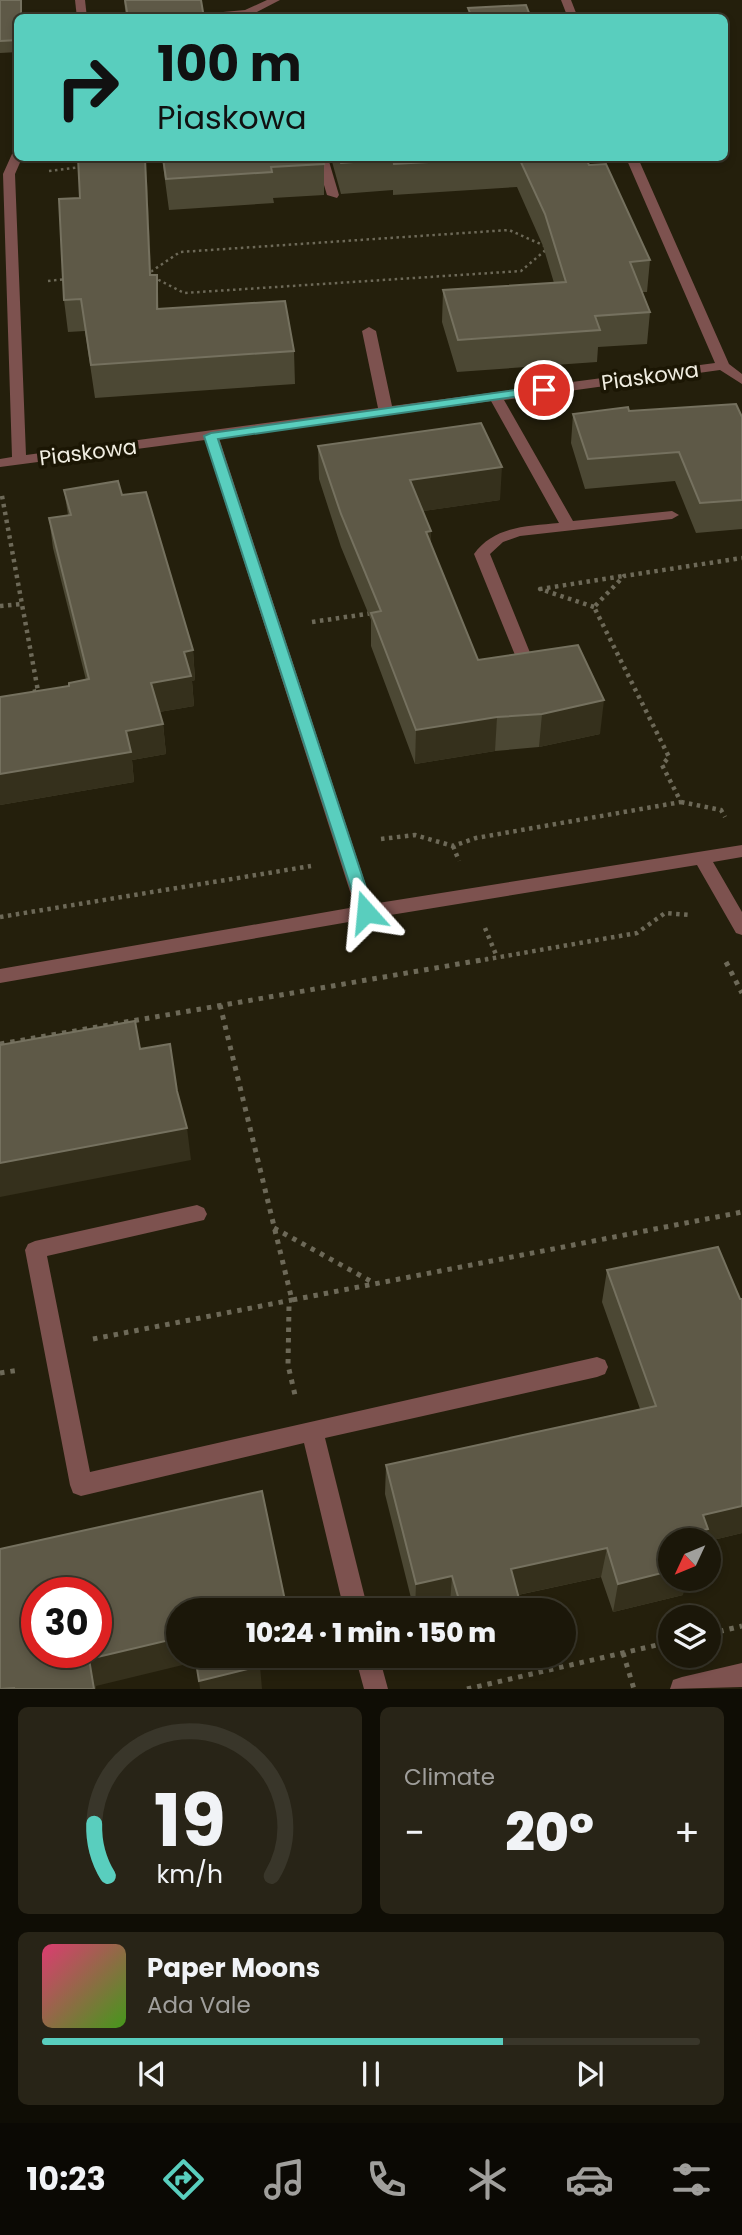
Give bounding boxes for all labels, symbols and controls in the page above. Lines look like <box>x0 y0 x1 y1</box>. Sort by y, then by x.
text: 100 m <box>157 30 302 98</box>
icon: right <box>42 42 133 133</box>
text: Piaskowa <box>157 95 307 140</box>
street label: Piaskowa <box>599 355 701 397</box>
pin <box>514 360 574 420</box>
icon: arrive <box>525 371 563 409</box>
street label: Piaskowa <box>38 432 138 472</box>
position arrow <box>329 875 403 949</box>
north arrow <box>658 1528 721 1591</box>
map controls <box>658 1528 721 1668</box>
speed limit sign: 30 <box>21 1577 112 1668</box>
button: layers <box>658 1605 721 1668</box>
text: 10:24 · 1 min · 150 m <box>246 1615 496 1651</box>
text: Climate <box>404 1761 495 1793</box>
text: 19 <box>154 1771 226 1872</box>
text: 20° <box>505 1796 594 1869</box>
text: − <box>404 1806 425 1859</box>
text: + <box>674 1806 700 1859</box>
text: km/h <box>157 1857 223 1892</box>
text: Paper Moons <box>147 1950 320 1986</box>
text: Ada Vale <box>147 1989 251 2021</box>
icon: previous <box>133 2055 171 2093</box>
icon: pause <box>352 2055 390 2093</box>
icon: next <box>571 2055 609 2093</box>
icon: directions <box>159 2155 208 2204</box>
icon: music <box>260 2155 309 2204</box>
icon: phone <box>362 2155 411 2204</box>
icon: climate <box>463 2155 512 2204</box>
icon: car <box>565 2155 614 2204</box>
icon: filters <box>667 2155 716 2204</box>
text: 10:23 <box>26 2156 106 2201</box>

